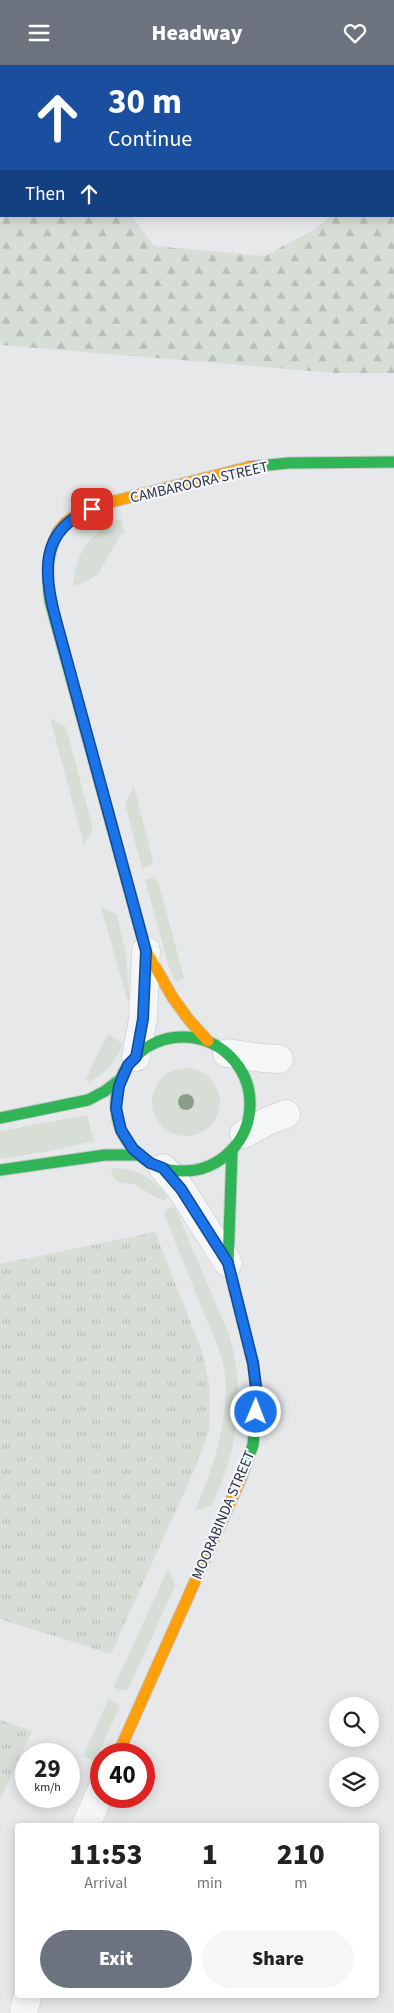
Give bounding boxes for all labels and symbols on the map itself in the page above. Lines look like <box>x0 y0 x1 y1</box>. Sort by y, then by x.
street label: CAMBAROORA STREET <box>128 456 270 509</box>
pin <box>71 488 113 530</box>
position arrow <box>229 1385 281 1437</box>
street label: MOORABINDA STREET <box>187 1447 260 1583</box>
speed limit sign: 40 <box>90 1743 155 1808</box>

